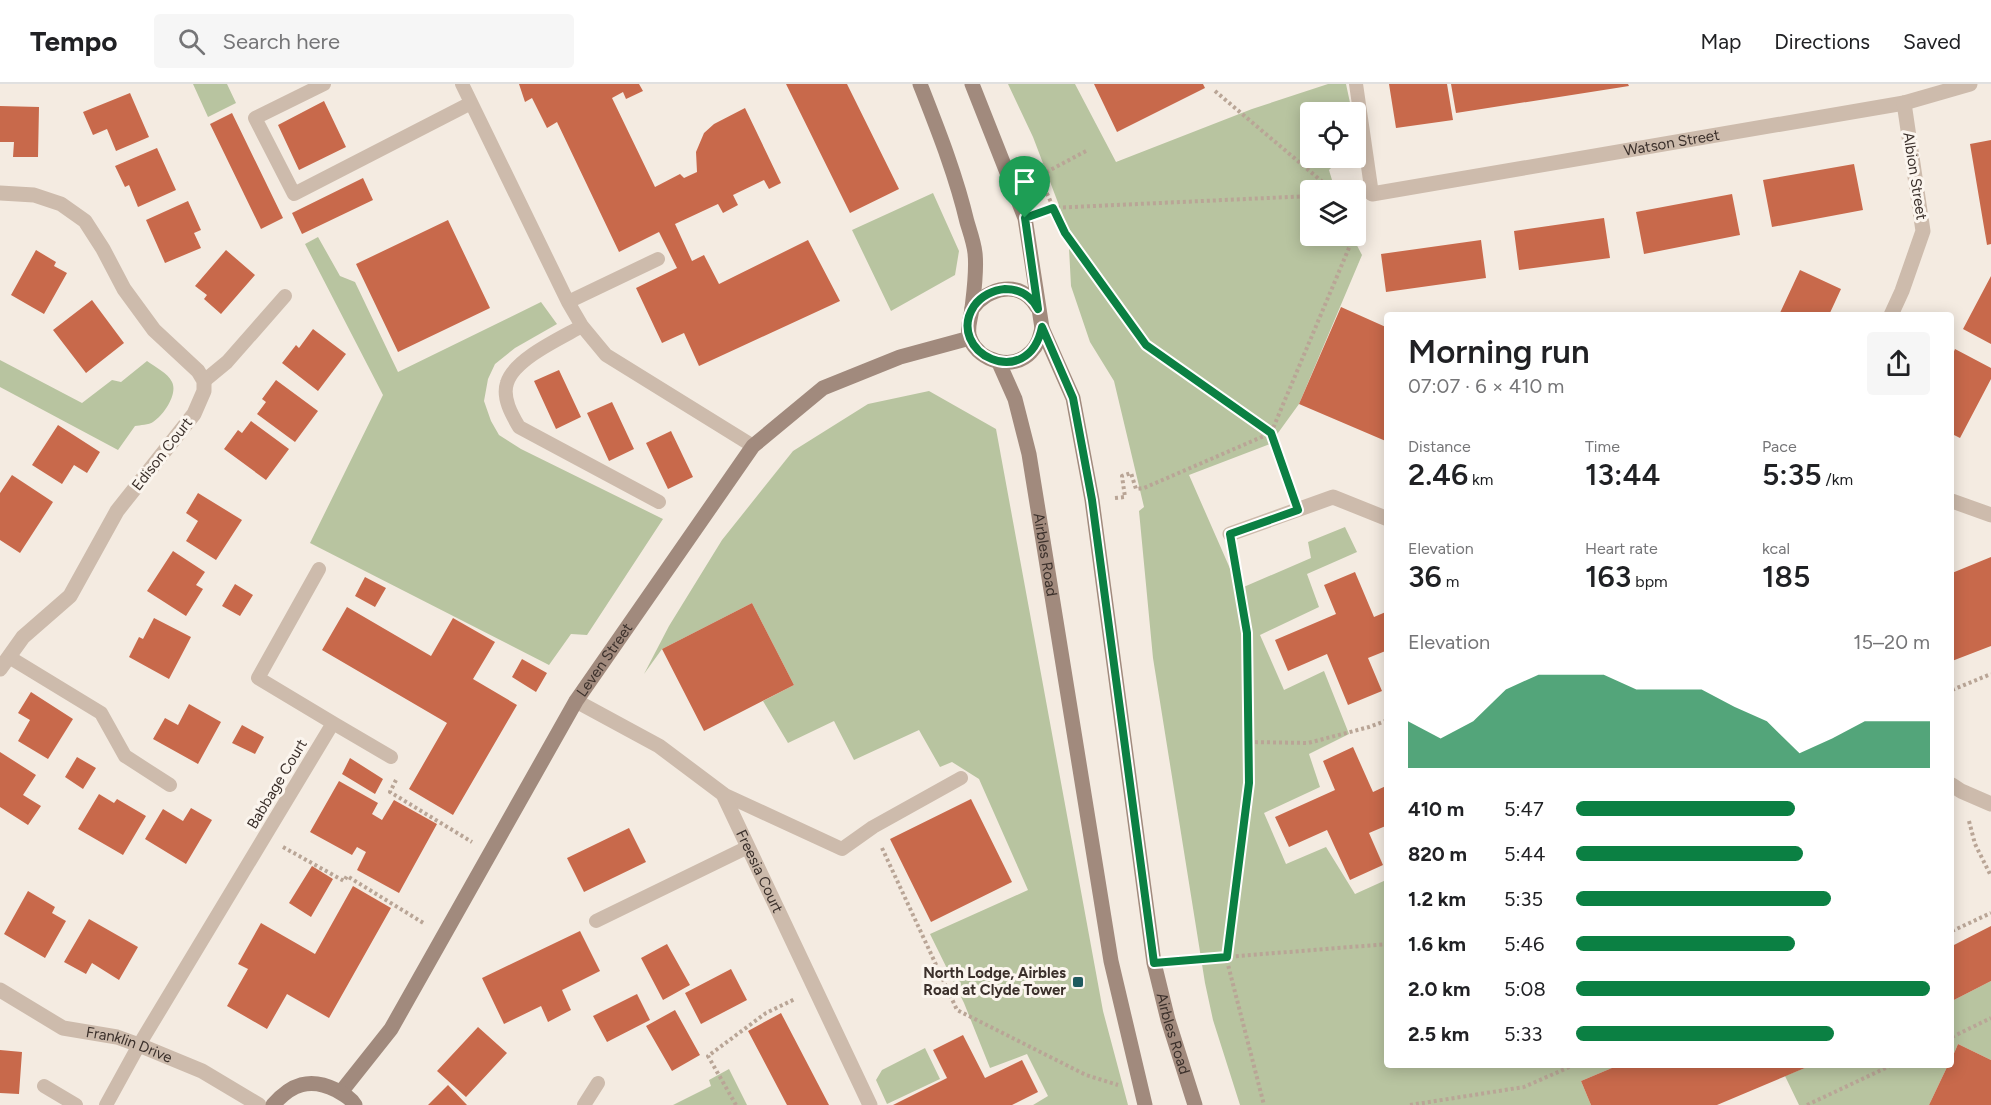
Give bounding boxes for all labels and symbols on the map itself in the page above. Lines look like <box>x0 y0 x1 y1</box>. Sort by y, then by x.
street label: Watson Street <box>1622 126 1721 160</box>
street label: Albion Street <box>1899 131 1931 221</box>
pin <box>999 156 1050 218</box>
street label: Edison Court <box>128 414 196 494</box>
street label: Airbles Road <box>1030 511 1061 598</box>
street label: Leven Street <box>573 619 637 700</box>
street label: Babbage Court <box>243 736 311 832</box>
street label: Freesia Court <box>732 827 787 916</box>
place label: North Lodge, Airbles Road at Clyde Tower <box>923 964 1066 999</box>
marker: North Lodge, Airbles Road at Clyde Tower <box>1071 975 1085 989</box>
street label: Airbles Road <box>1153 991 1194 1077</box>
street label: Franklin Drive <box>85 1023 175 1067</box>

